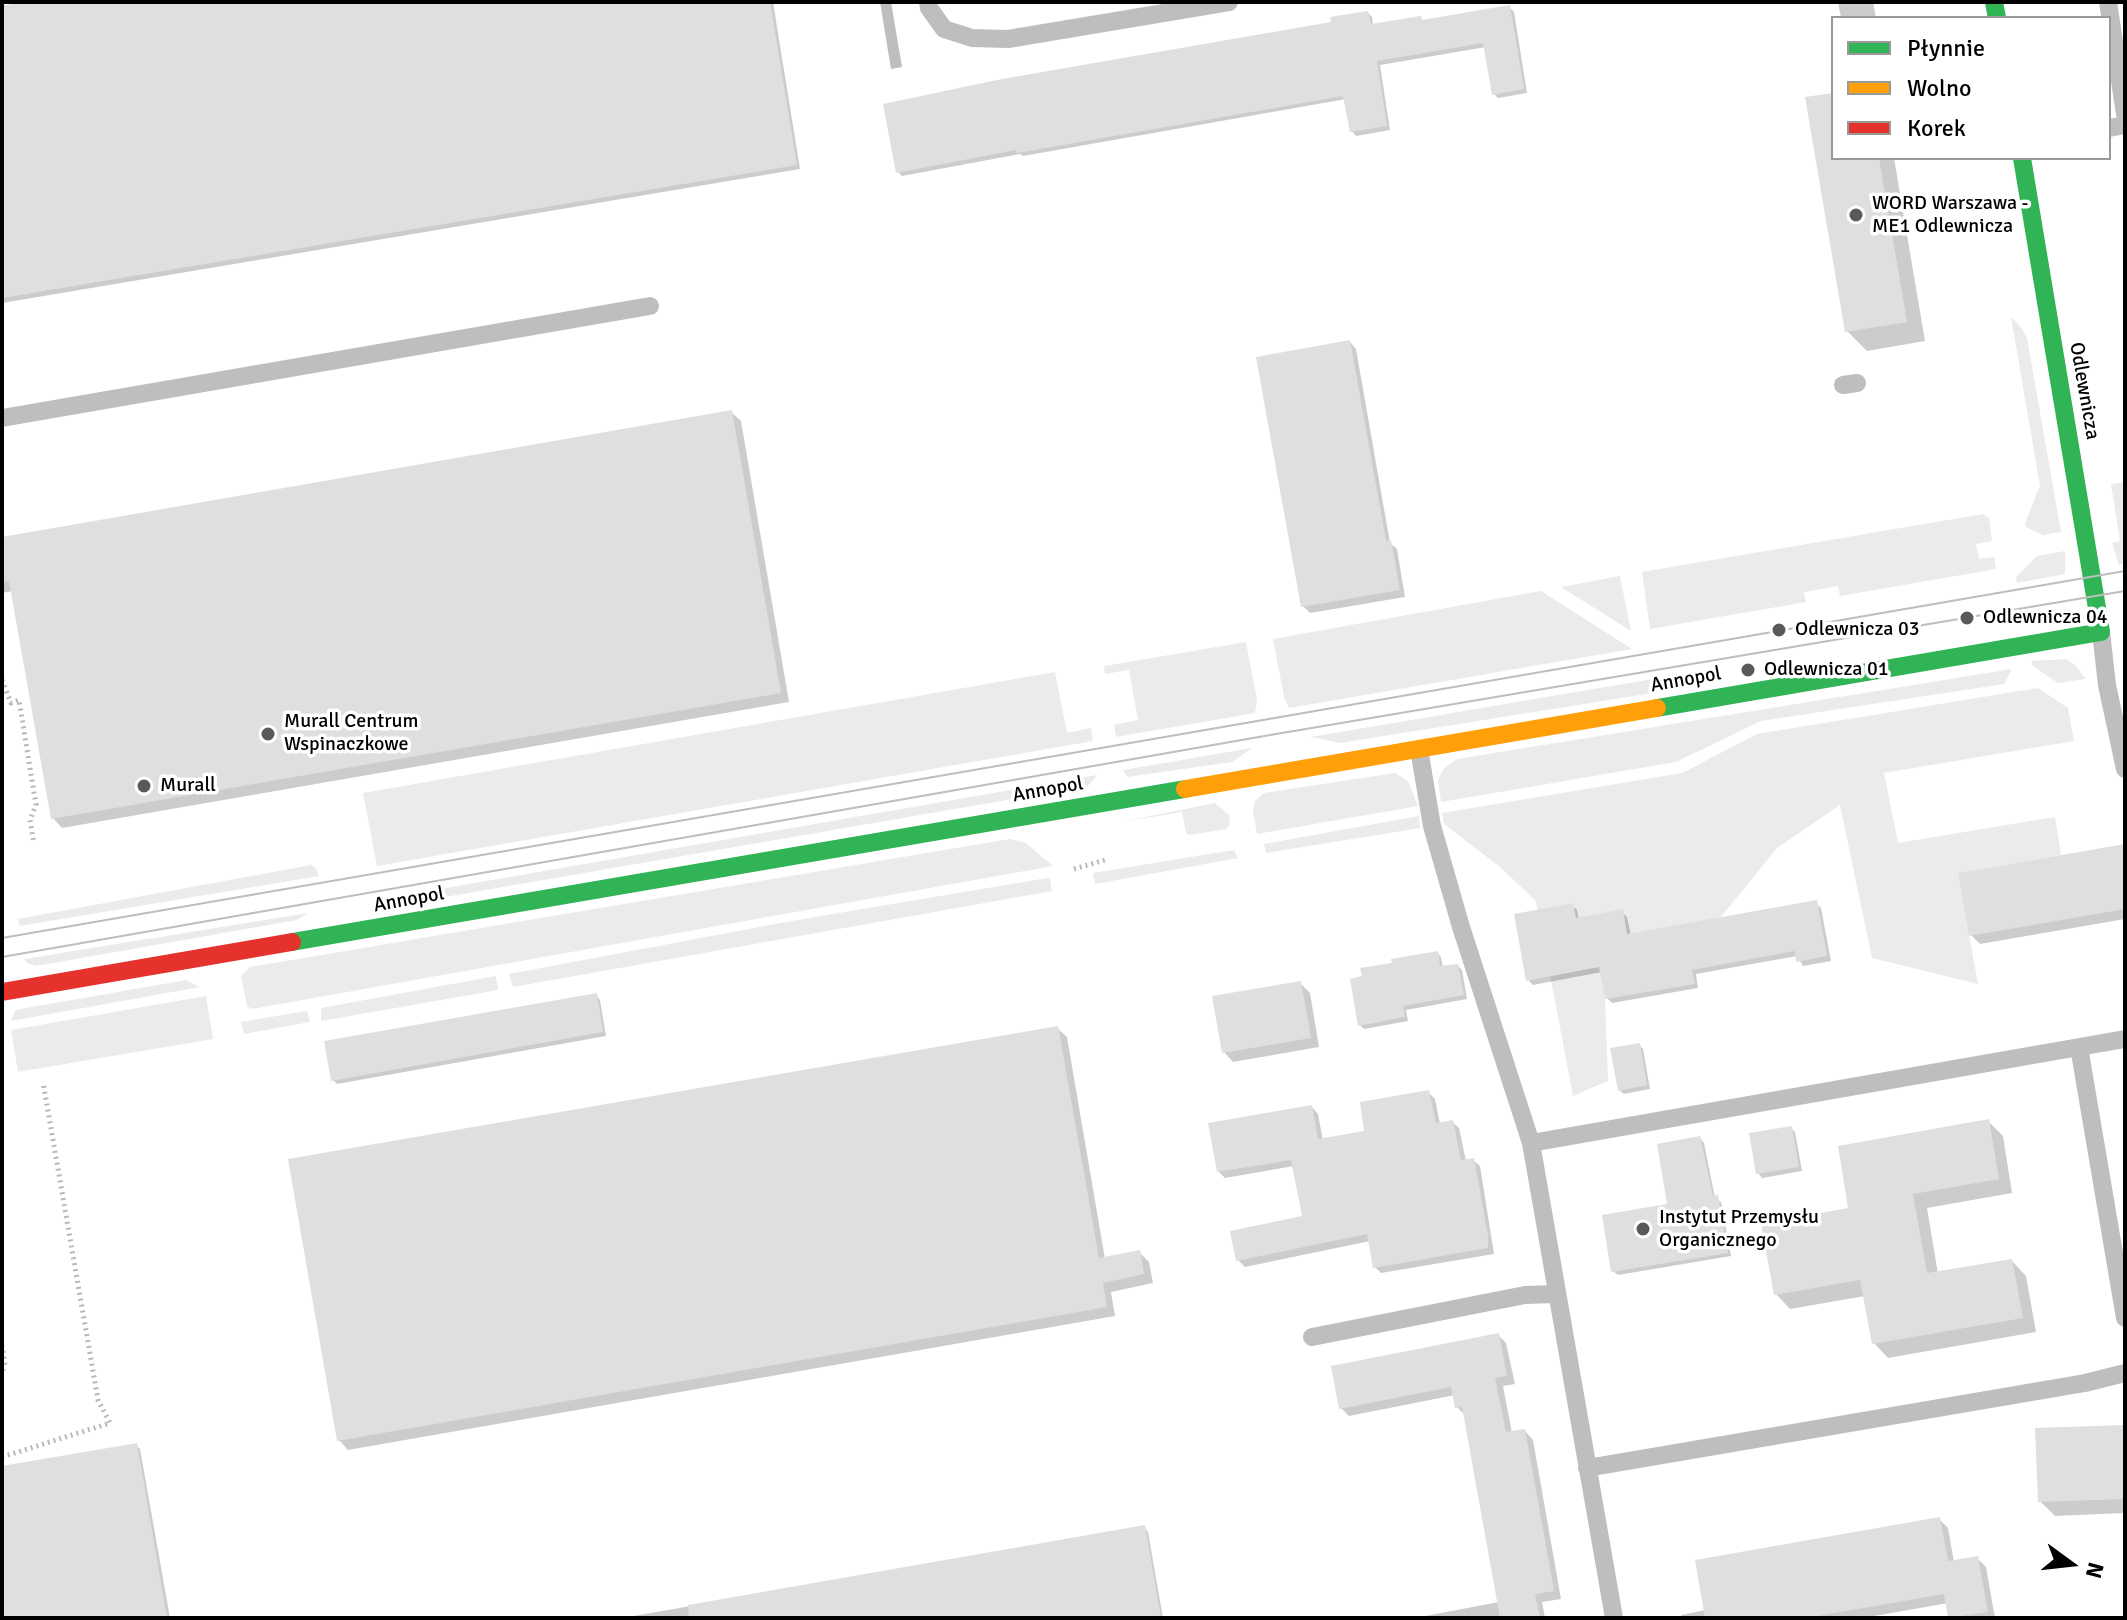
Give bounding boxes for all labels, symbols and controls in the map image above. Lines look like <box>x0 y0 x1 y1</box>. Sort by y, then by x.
legend <box>1831 16 2111 160</box>
text: Płynnie <box>1907 33 1985 63</box>
text: Wolno <box>1907 73 1972 103</box>
text: Korek <box>1907 113 1966 143</box>
place label: WORD Warszawa - ME1 Odlewnicza <box>1872 192 2029 239</box>
marker: WORD Warszawa - ME1 Odlewnicza <box>1847 206 1865 224</box>
street label: Odlewnicza <box>2064 340 2104 442</box>
place label: Odlewnicza 04 <box>1983 606 2107 630</box>
marker: Odlewnicza 04 <box>1958 609 1976 627</box>
place label: Odlewnicza 03 <box>1795 618 1919 642</box>
marker: Odlewnicza 03 <box>1770 621 1788 639</box>
place label: Odlewnicza 01 <box>1764 658 1888 682</box>
marker: Odlewnicza 01 <box>1739 661 1757 679</box>
street label: Annopol <box>1649 662 1723 698</box>
place label: Murall Centrum Wspinaczkowe <box>284 710 418 757</box>
marker: Murall Centrum Wspinaczkowe <box>259 725 277 743</box>
street label: Annopol <box>1011 772 1085 808</box>
place label: Murall <box>160 774 216 798</box>
marker: Murall <box>135 777 153 795</box>
street label: Annopol <box>372 882 446 918</box>
place label: Instytut Przemysłu Organicznego <box>1659 1206 1819 1253</box>
marker: Instytut Przemysłu Organicznego <box>1634 1220 1652 1238</box>
north arrow <box>2031 1524 2111 1604</box>
text: N <box>2080 1559 2110 1581</box>

